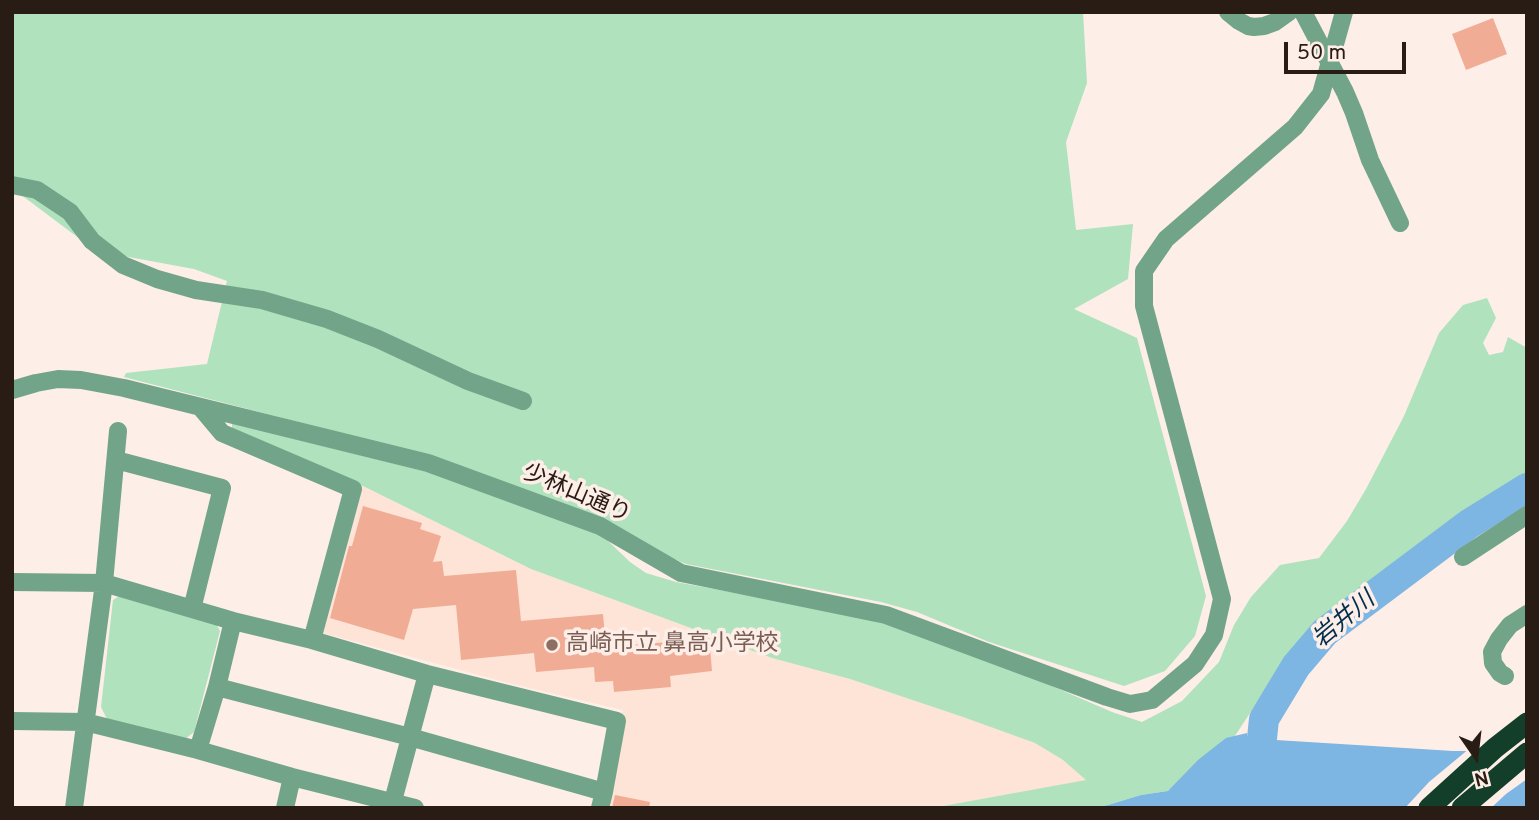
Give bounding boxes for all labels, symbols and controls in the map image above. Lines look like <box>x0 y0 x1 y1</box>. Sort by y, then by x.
scale bar <box>1287 28 1410 72</box>
text: 50 m <box>1297 40 1346 67</box>
street label: 少林山通り <box>518 460 634 530</box>
water label: 岩井川 <box>1308 587 1382 655</box>
place label: 高崎市立 鼻高小学校 <box>566 631 778 659</box>
marker: 高崎市立 鼻高小学校 <box>544 637 560 653</box>
north arrow <box>1441 722 1511 792</box>
text: N <box>1472 764 1491 791</box>

